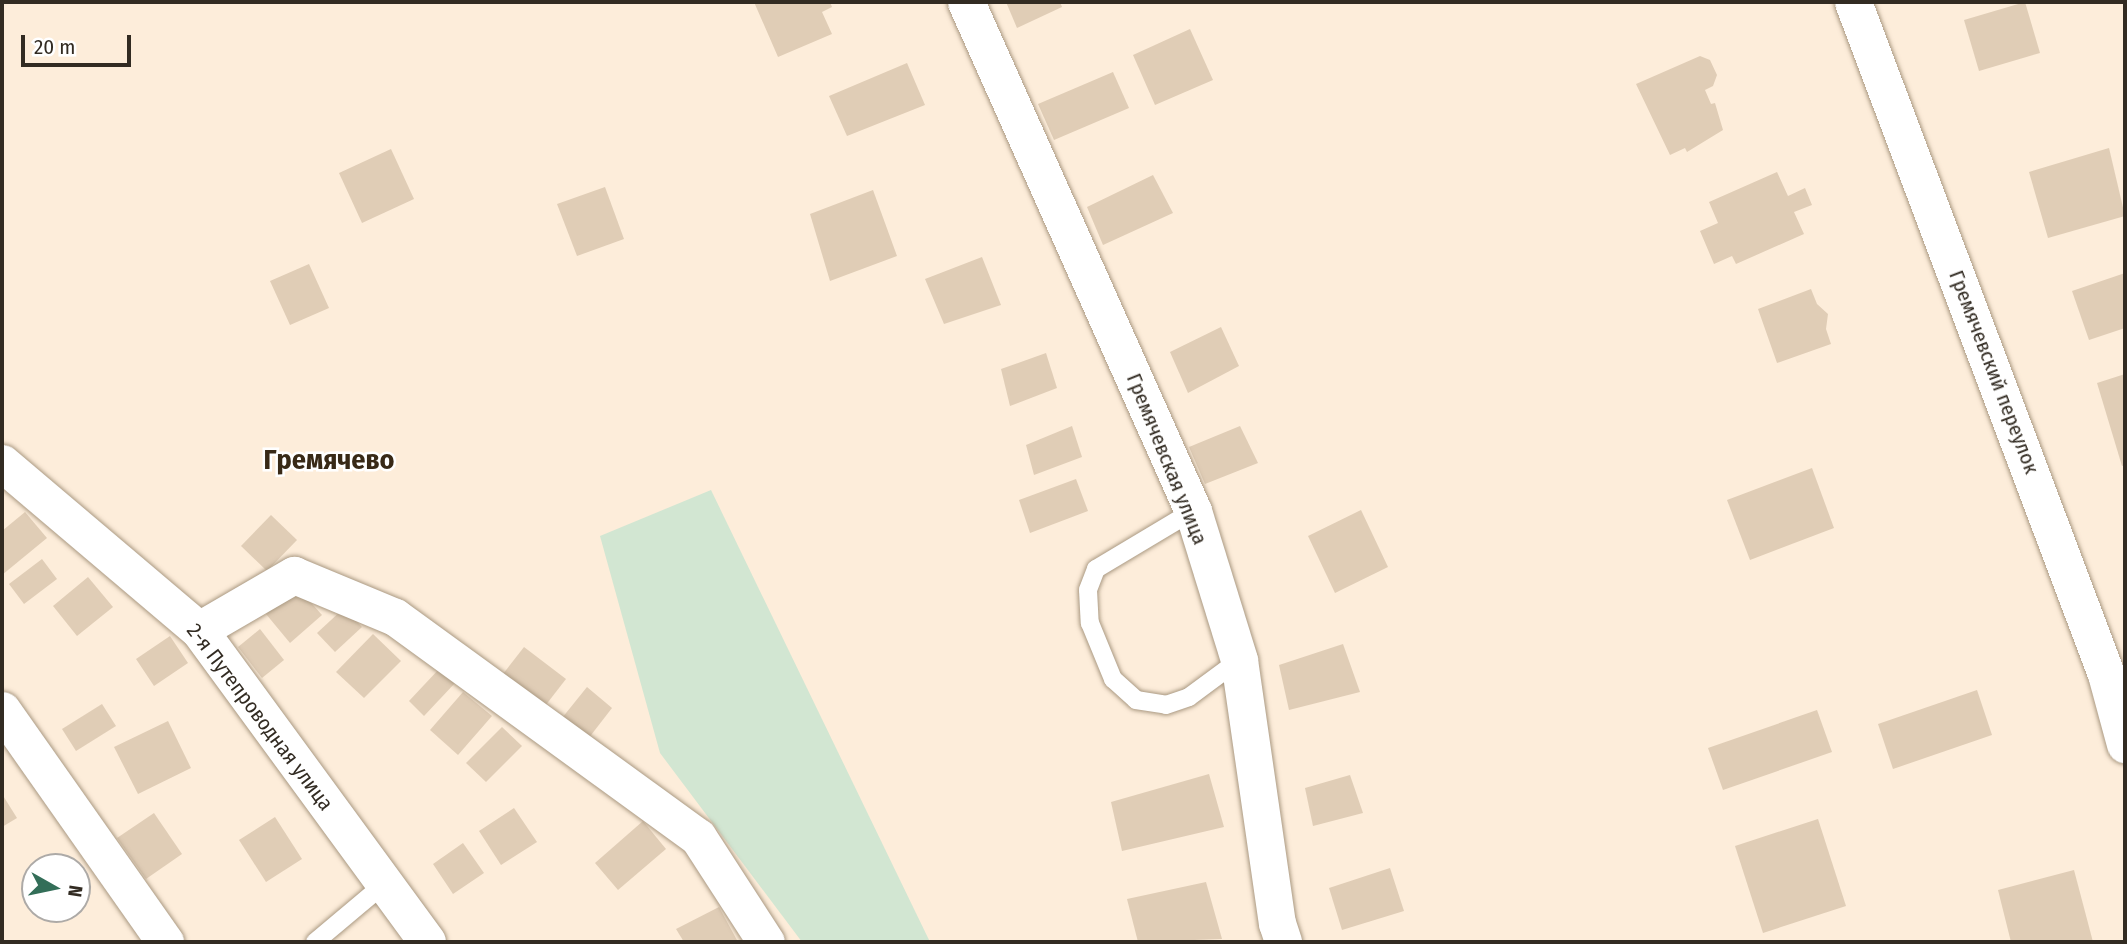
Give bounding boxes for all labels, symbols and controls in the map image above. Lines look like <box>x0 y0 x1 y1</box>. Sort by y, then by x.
scale bar <box>24 21 135 65</box>
text: 20 m <box>34 34 75 60</box>
street label: Гремячевский переулок <box>1944 267 2044 477</box>
street label: Гремячевская улица <box>1121 370 1213 548</box>
district label: Гремячево <box>264 443 394 477</box>
street label: 2-я Путепроводная улица <box>182 619 338 815</box>
north arrow <box>21 853 91 923</box>
text: N <box>63 884 88 898</box>

